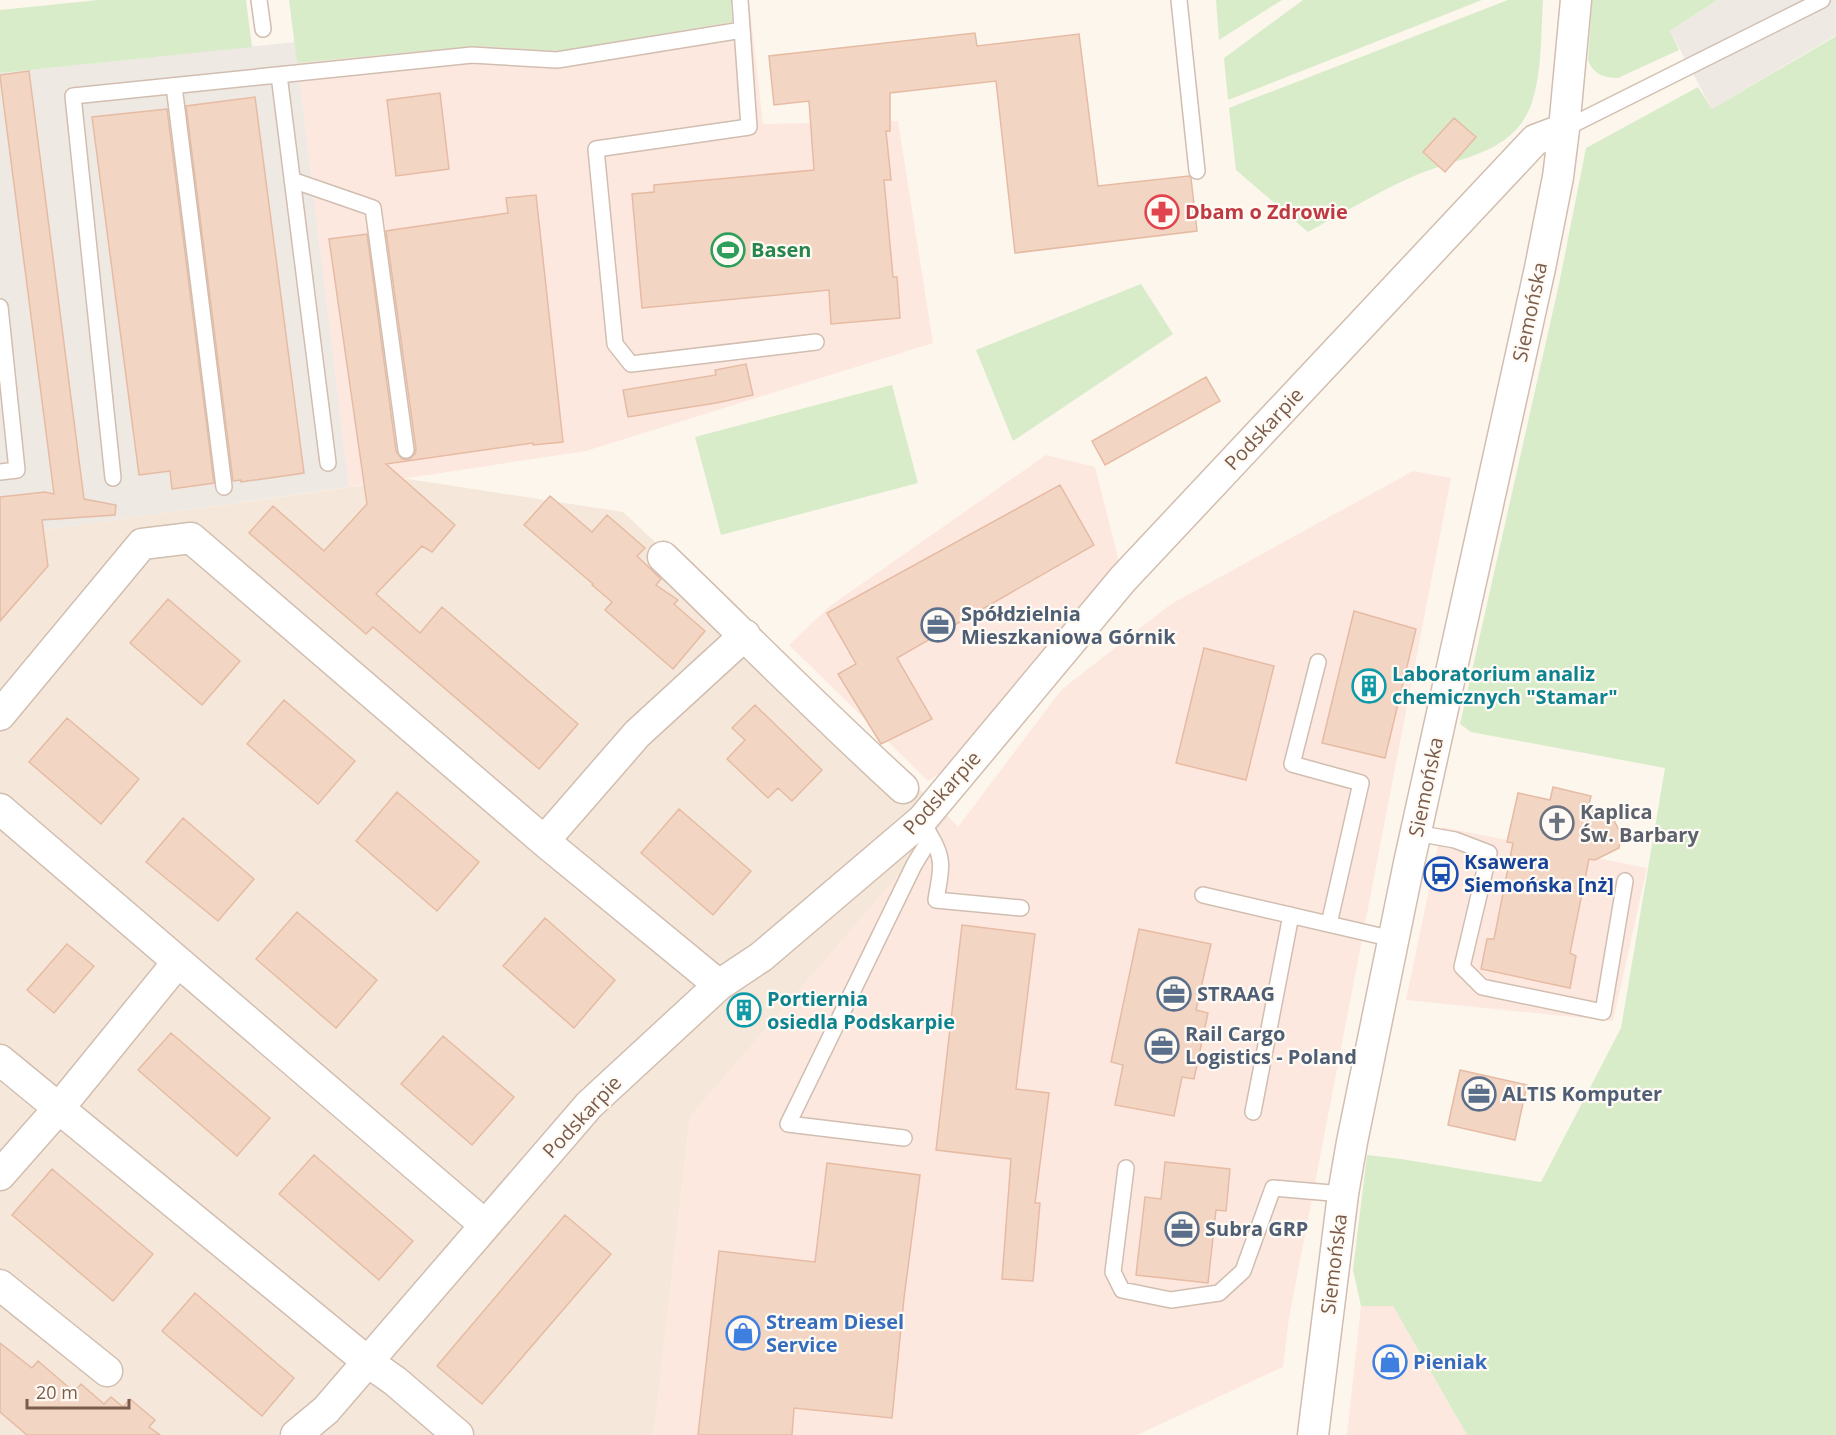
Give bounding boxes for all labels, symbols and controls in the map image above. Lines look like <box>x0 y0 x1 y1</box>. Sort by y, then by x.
pharmacy icon: Dbam o Zdrowie <box>1144 194 1180 230</box>
place label: Dbam o Zdrowie <box>1185 198 1348 225</box>
sports icon: Basen <box>710 232 746 268</box>
place label: Basen <box>751 236 811 263</box>
street label: Siemońska <box>1506 260 1553 364</box>
street label: Podskarpie <box>1218 381 1309 476</box>
place label: Spółdzielnia Mieszkaniowa Górnik <box>961 600 1176 650</box>
office icon: Spółdzielnia Mieszkaniowa Górnik <box>920 607 956 643</box>
place label: Laboratorium analiz chemicznych "Stamar" <box>1392 660 1618 710</box>
building icon: Laboratorium analiz chemicznych "Stamar" <box>1351 668 1387 704</box>
street label: Siemońska <box>1402 735 1449 839</box>
street label: Podskarpie <box>897 745 987 840</box>
place label: Kaplica Św. Barbary <box>1580 798 1699 848</box>
church icon: Kaplica Św. Barbary <box>1539 805 1575 841</box>
place label: Ksawera Siemońska [nż] <box>1464 848 1614 898</box>
bus stop icon: Ksawera Siemońska [nż] <box>1423 856 1459 892</box>
office icon: STRAAG <box>1156 976 1192 1012</box>
place label: STRAAG <box>1197 980 1275 1007</box>
place label: Portiernia osiedla Podskarpie <box>767 985 955 1035</box>
building icon: Portiernia osiedla Podskarpie <box>726 992 762 1028</box>
place label: Rail Cargo Logistics - Poland <box>1185 1020 1357 1070</box>
office icon: Rail Cargo Logistics - Poland <box>1144 1028 1180 1064</box>
street label: Podskarpie <box>536 1069 627 1164</box>
office icon: ALTIS Komputer <box>1461 1076 1497 1112</box>
place label: ALTIS Komputer <box>1502 1080 1662 1107</box>
office icon: Subra GRP <box>1164 1211 1200 1247</box>
street label: Siemońska <box>1314 1212 1353 1316</box>
place label: Subra GRP <box>1205 1215 1308 1242</box>
place label: Stream Diesel Service <box>766 1308 904 1358</box>
shop icon: Stream Diesel Service <box>725 1315 761 1351</box>
shop icon: Pieniak <box>1372 1344 1408 1380</box>
place label: Pieniak <box>1413 1348 1488 1375</box>
scale bar <box>27 1372 129 1410</box>
text: 20 m <box>36 1380 78 1404</box>

